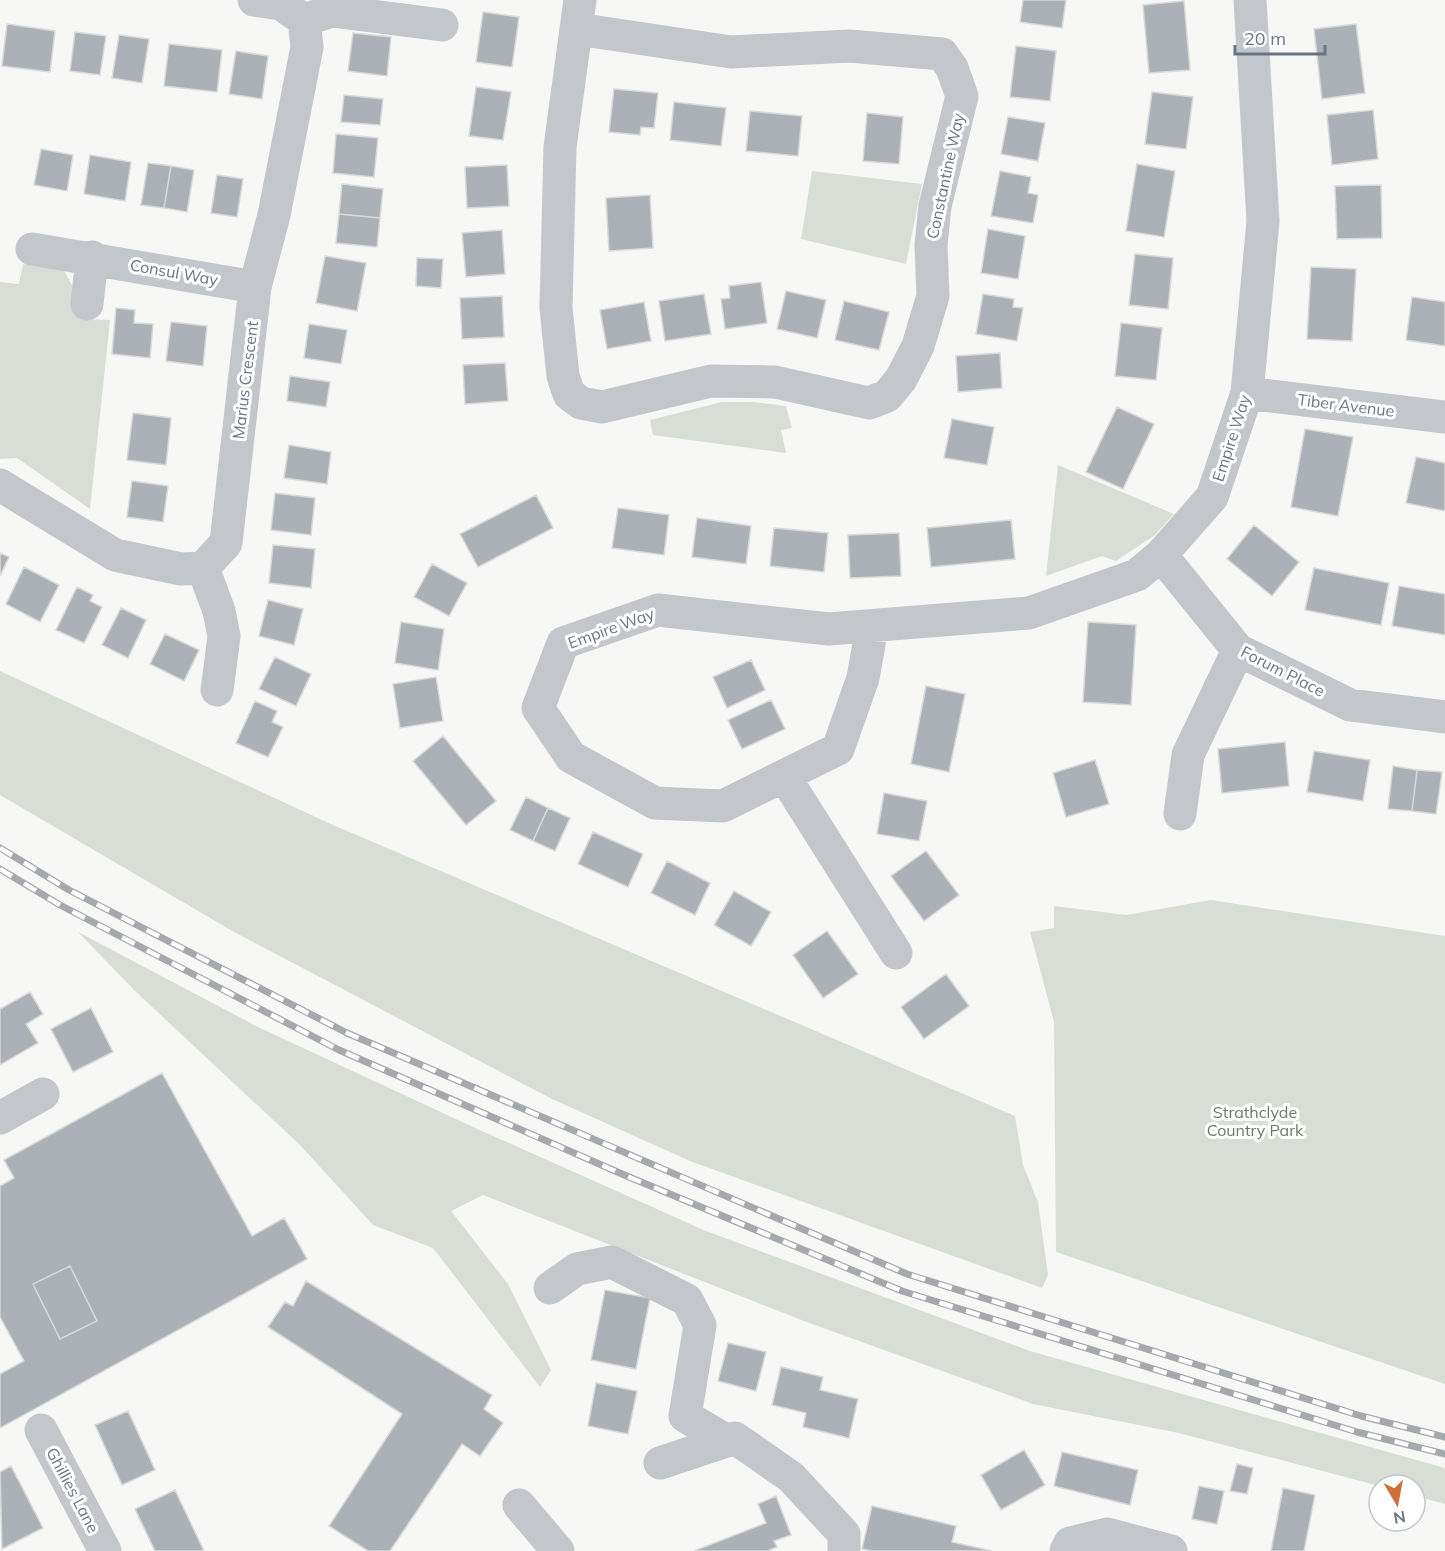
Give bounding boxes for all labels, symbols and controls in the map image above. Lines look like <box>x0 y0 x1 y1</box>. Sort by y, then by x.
scale bar <box>1235 18 1325 56</box>
text: 20 m <box>1244 27 1286 50</box>
street label: Constantine Way <box>922 111 968 241</box>
street label: Consul Way <box>128 254 220 290</box>
street label: Marius Crescent <box>228 319 262 440</box>
street label: Tiber Avenue <box>1296 389 1396 421</box>
street label: Empire Way <box>1208 391 1255 484</box>
street label: Empire Way <box>565 603 657 653</box>
street label: Forum Place <box>1238 641 1328 701</box>
park label: Strathclyde Country Park <box>1207 1102 1304 1140</box>
street label: Ghillies Lane <box>42 1444 104 1536</box>
north arrow <box>1367 1473 1427 1533</box>
text: N <box>1392 1507 1407 1529</box>

